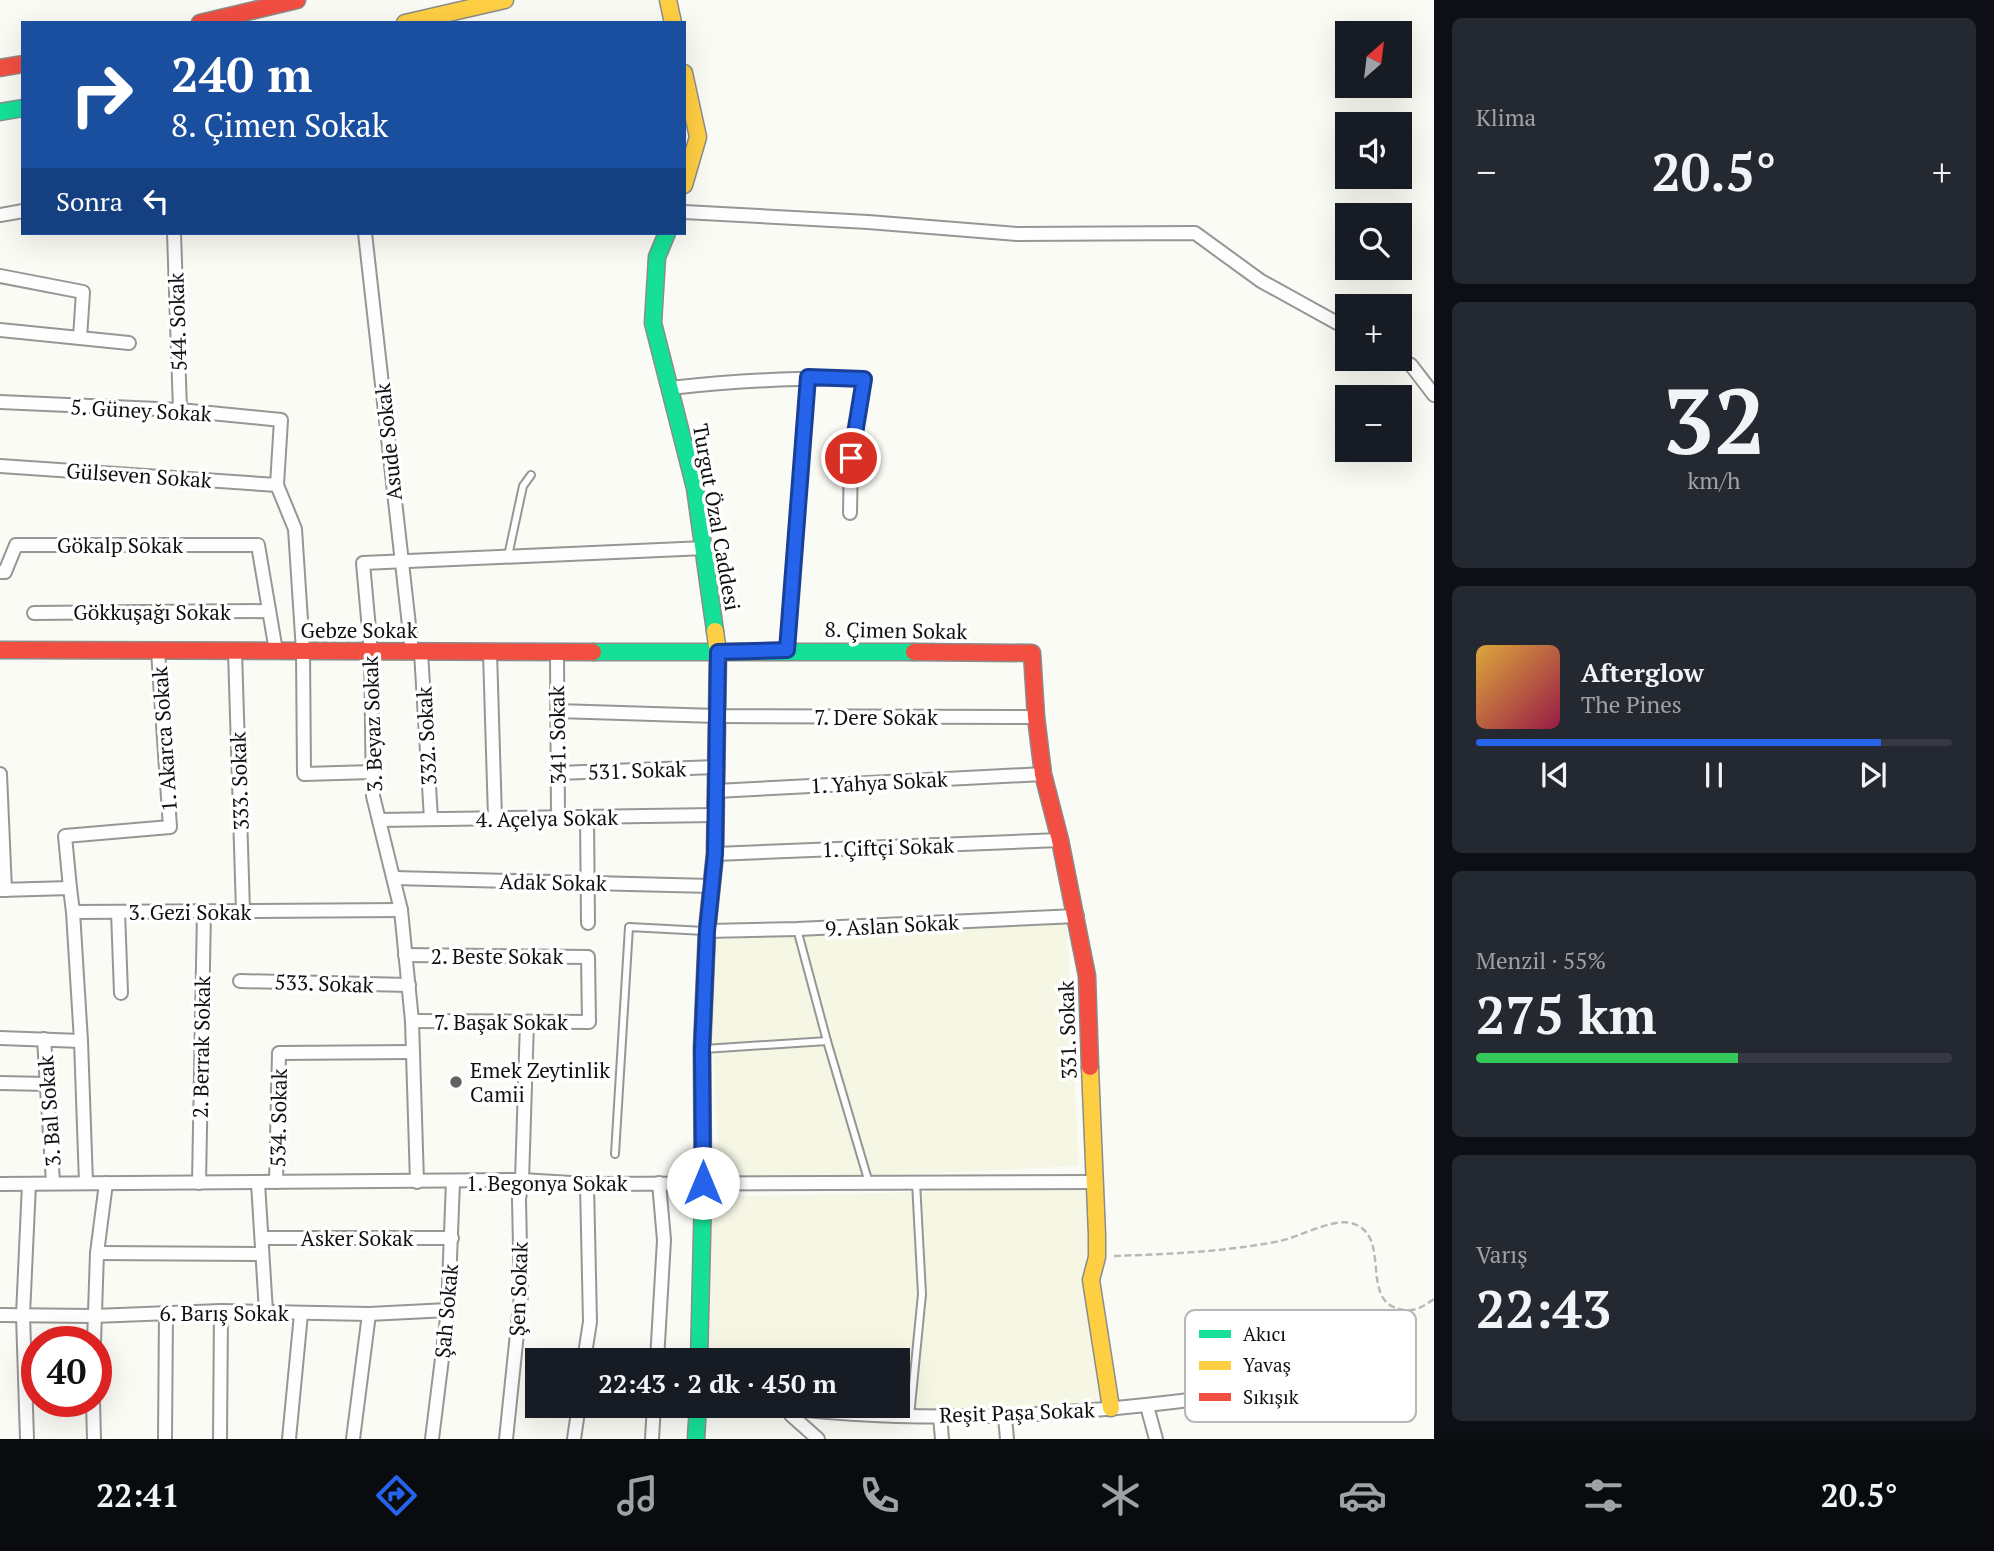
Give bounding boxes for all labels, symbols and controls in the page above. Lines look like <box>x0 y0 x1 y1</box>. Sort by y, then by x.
north arrow <box>1335 21 1412 98</box>
map controls <box>1335 21 1412 462</box>
text: 240 m <box>171 41 313 106</box>
icon: right <box>56 49 147 140</box>
text: Klima <box>1476 102 1536 133</box>
text: 8. Çimen Sokak <box>171 104 388 146</box>
button: sound <box>1335 112 1412 189</box>
text: 20.5° <box>1651 137 1777 206</box>
text: − <box>1476 147 1496 197</box>
text: + <box>1932 147 1952 197</box>
icon: left <box>137 182 175 220</box>
text: Sonra <box>56 184 123 218</box>
button: search <box>1335 203 1412 280</box>
street label: 544. Sokak <box>161 272 193 372</box>
button: + <box>1335 294 1412 371</box>
text: 32 <box>1663 359 1765 480</box>
street label: Asude Sokak <box>368 382 408 502</box>
button: − <box>1335 385 1412 462</box>
street label: 5. Güney Sokak <box>70 392 212 428</box>
street label: Turgut Özal Caddesi <box>687 421 747 613</box>
pin <box>821 428 881 488</box>
icon: arrive <box>832 439 870 477</box>
street label: Gülseven Sokak <box>65 456 213 494</box>
text: km/h <box>1687 465 1741 496</box>
street label: Gökalp Sokak <box>57 531 183 559</box>
street label: Gökkuşağı Sokak <box>73 598 231 626</box>
street label: 8. Çimen Sokak <box>824 615 968 645</box>
street label: Gebze Sokak <box>300 616 418 644</box>
street label: 3. Beyaz Sokak <box>356 655 388 793</box>
text: Afterglow <box>1581 655 1704 689</box>
street label: 1. Akarca Sokak <box>145 665 183 813</box>
street label: 341. Sokak <box>542 685 572 785</box>
street label: 332. Sokak <box>409 686 443 786</box>
text: The Pines <box>1581 689 1682 720</box>
street label: 7. Dere Sokak <box>814 703 938 731</box>
street label: 333. Sokak <box>223 731 255 831</box>
street label: 531. Sokak <box>587 754 687 786</box>
icon: previous <box>1536 756 1574 794</box>
icon: pause <box>1695 756 1733 794</box>
icon: next <box>1854 756 1892 794</box>
street label: 1. Yahya Sokak <box>810 764 949 800</box>
street label: 4. Açelya Sokak <box>476 803 619 833</box>
street label: 1. Çiftçi Sokak <box>821 831 955 863</box>
street label: Adak Sokak <box>499 867 607 897</box>
street label: 3. Gezi Sokak <box>129 898 252 926</box>
street label: 9. Aslan Sokak <box>824 908 960 942</box>
street label: 2. Beste Sokak <box>431 942 563 970</box>
text: Menzil · 55% <box>1476 945 1606 976</box>
street label: 533. Sokak <box>274 967 374 999</box>
street label: 2. Berrak Sokak <box>186 975 216 1119</box>
street label: 331. Sokak <box>1051 980 1083 1080</box>
text: 275 km <box>1476 980 1657 1049</box>
street label: 7. Başak Sokak <box>434 1008 568 1036</box>
street label: 3. Bal Sokak <box>31 1054 67 1168</box>
place label: Emek Zeytinlik Camii <box>470 1056 610 1108</box>
street label: 534. Sokak <box>263 1068 293 1168</box>
marker: Emek Zeytinlik Camii <box>448 1074 464 1090</box>
position arrow <box>666 1146 740 1220</box>
street label: 1. Begonya Sokak <box>466 1169 628 1197</box>
street label: Asker Sokak <box>301 1224 414 1252</box>
text: Varış <box>1476 1239 1528 1270</box>
street label: Şen Sokak <box>502 1241 534 1337</box>
street label: Şah Sokak <box>428 1263 464 1359</box>
text: 22:43 <box>1476 1274 1611 1343</box>
street label: 6. Barış Sokak <box>160 1299 289 1327</box>
legend <box>1185 1310 1416 1422</box>
text: Akıcı <box>1243 1321 1286 1346</box>
speed limit sign: 40 <box>21 1326 112 1417</box>
text: Yavaş <box>1243 1352 1291 1377</box>
text: 22:43 · 2 dk · 450 m <box>598 1366 837 1400</box>
text: Sıkışık <box>1243 1384 1299 1409</box>
street label: Reşit Paşa Sokak <box>939 1395 1095 1429</box>
icon: directions <box>372 1471 421 1520</box>
icon: music <box>613 1471 662 1520</box>
icon: phone <box>855 1471 904 1520</box>
icon: climate <box>1096 1471 1145 1520</box>
icon: car <box>1338 1471 1387 1520</box>
icon: filters <box>1579 1471 1628 1520</box>
text: 22:41 <box>96 1474 180 1516</box>
text: 20.5° <box>1821 1474 1898 1516</box>

